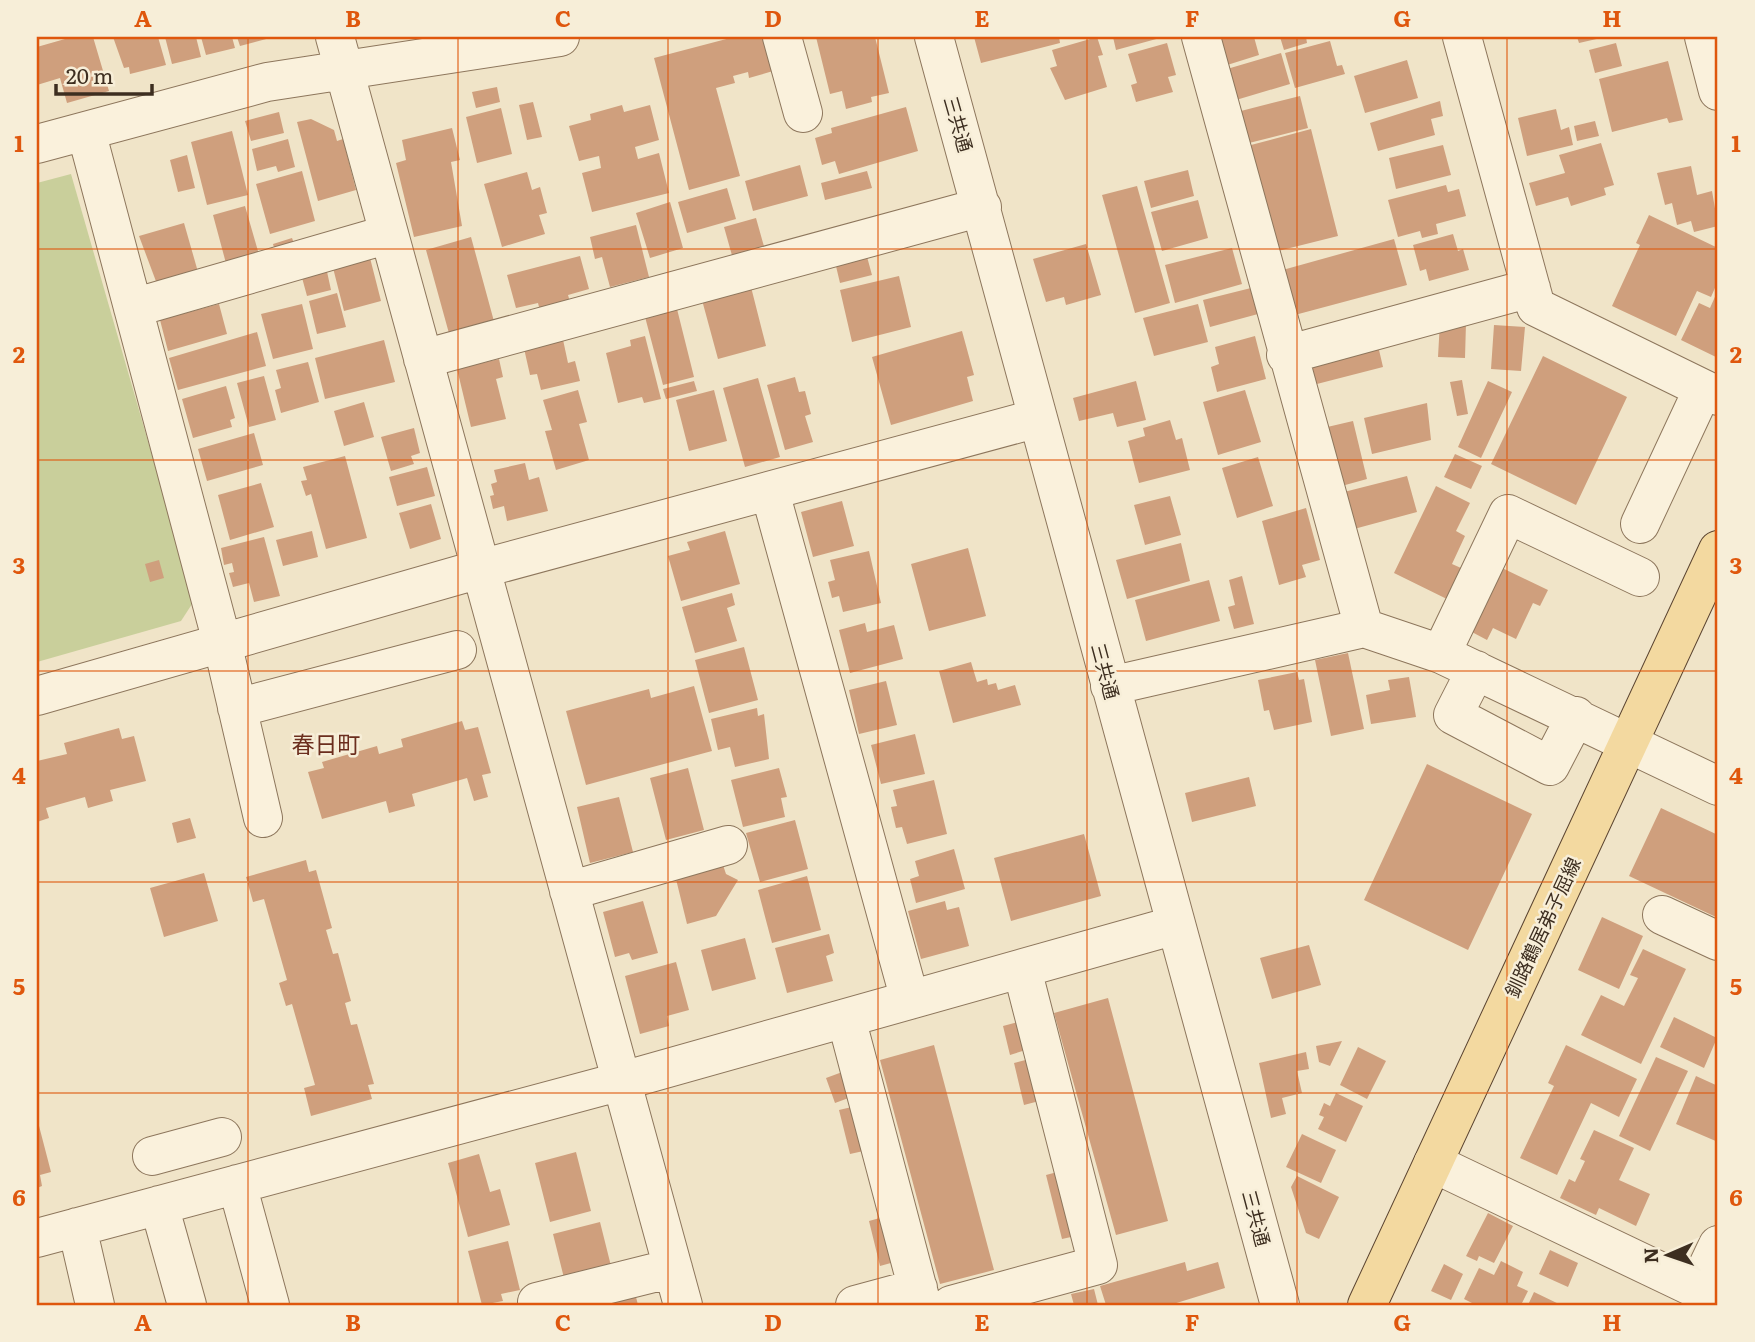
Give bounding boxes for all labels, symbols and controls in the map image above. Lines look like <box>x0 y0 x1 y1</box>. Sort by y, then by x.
text: A <box>134 0 152 34</box>
text: B <box>345 0 361 34</box>
text: C <box>555 0 571 34</box>
text: D <box>764 0 782 34</box>
text: E <box>974 0 990 34</box>
text: F <box>1185 0 1200 34</box>
text: G <box>1393 0 1411 34</box>
text: H <box>1602 0 1622 34</box>
scale bar <box>56 52 152 96</box>
text: 20 m <box>66 59 113 90</box>
street label: 三共通 <box>938 93 980 155</box>
text: 1 <box>14 125 24 159</box>
text: 1 <box>1731 125 1741 159</box>
text: 2 <box>13 336 25 370</box>
text: 2 <box>1730 336 1742 370</box>
text: 3 <box>13 547 25 581</box>
text: 3 <box>1730 547 1742 581</box>
street label: 三共通 <box>1085 640 1127 702</box>
district label: 春日町 <box>292 726 361 760</box>
text: 4 <box>12 757 26 791</box>
text: 4 <box>1729 757 1743 791</box>
street label: 釧路鶴居弟子屈線 <box>1497 852 1587 1002</box>
text: 5 <box>13 968 25 1002</box>
text: 5 <box>1730 968 1742 1002</box>
text: 6 <box>12 1179 26 1213</box>
text: 6 <box>1729 1179 1743 1213</box>
street label: 三共通 <box>1236 1187 1278 1249</box>
north arrow <box>1632 1220 1702 1290</box>
text: N <box>1636 1247 1664 1264</box>
text: A <box>134 1304 152 1338</box>
text: B <box>345 1304 361 1338</box>
text: C <box>555 1304 571 1338</box>
text: D <box>764 1304 782 1338</box>
text: E <box>974 1304 990 1338</box>
text: F <box>1185 1304 1200 1338</box>
text: G <box>1393 1304 1411 1338</box>
text: H <box>1602 1304 1622 1338</box>

